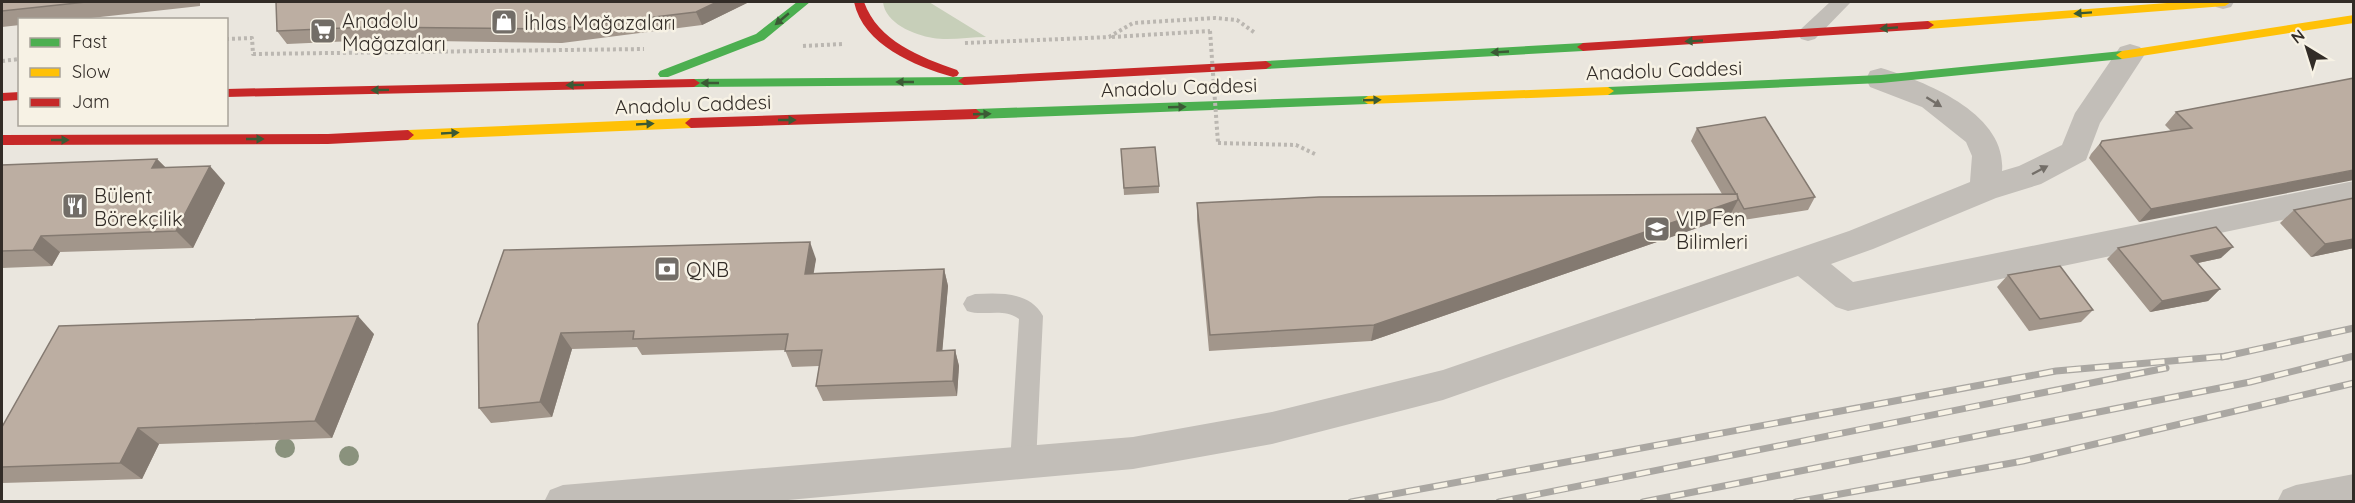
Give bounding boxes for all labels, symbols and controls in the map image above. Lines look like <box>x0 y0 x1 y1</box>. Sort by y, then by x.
shop icon: İhlas Mağazaları <box>489 7 519 37</box>
place label: Anadolu Mağazaları <box>342 8 446 56</box>
one-way arrow <box>2074 8 2093 18</box>
place label: İhlas Mağazaları <box>524 10 676 35</box>
one-way arrow <box>774 13 790 26</box>
supermarket icon: Anadolu Mağazaları <box>308 16 338 46</box>
legend <box>18 18 228 126</box>
north arrow <box>2277 18 2337 78</box>
one-way arrow <box>1879 23 1898 33</box>
text: N <box>2287 25 2309 48</box>
text: Fast <box>72 30 107 53</box>
one-way arrow <box>1685 37 1704 46</box>
one-way arrow <box>1490 48 1509 57</box>
street label: Anadolu Caddesi <box>1585 55 1743 85</box>
text: Slow <box>72 60 110 83</box>
street label: Anadolu Caddesi <box>1100 72 1258 102</box>
one-way arrow <box>895 77 914 87</box>
one-way arrow <box>700 78 719 88</box>
one-way arrow <box>566 80 585 90</box>
one-way arrow <box>371 85 390 95</box>
street label: Anadolu Caddesi <box>614 89 772 119</box>
text: Jam <box>72 90 110 113</box>
one-way arrow <box>1362 95 1381 104</box>
one-way arrow <box>1926 96 1942 107</box>
one-way arrow <box>1167 102 1186 111</box>
one-way arrow <box>972 109 991 118</box>
one-way arrow <box>778 115 797 125</box>
one-way arrow <box>635 120 654 129</box>
one-way arrow <box>440 129 459 138</box>
one-way arrow <box>245 134 264 144</box>
one-way arrow <box>50 135 69 145</box>
one-way arrow <box>2032 165 2049 175</box>
place label: Bülent Börekçilik <box>94 183 183 231</box>
restaurant icon: Bülent Börekçilik <box>60 191 90 221</box>
place label: VIP Fen Bilimleri <box>1676 206 1748 254</box>
school or university icon: VIP Fen Bilimleri <box>1642 214 1672 244</box>
bank icon: QNB <box>652 254 682 284</box>
place label: QNB <box>686 257 729 282</box>

